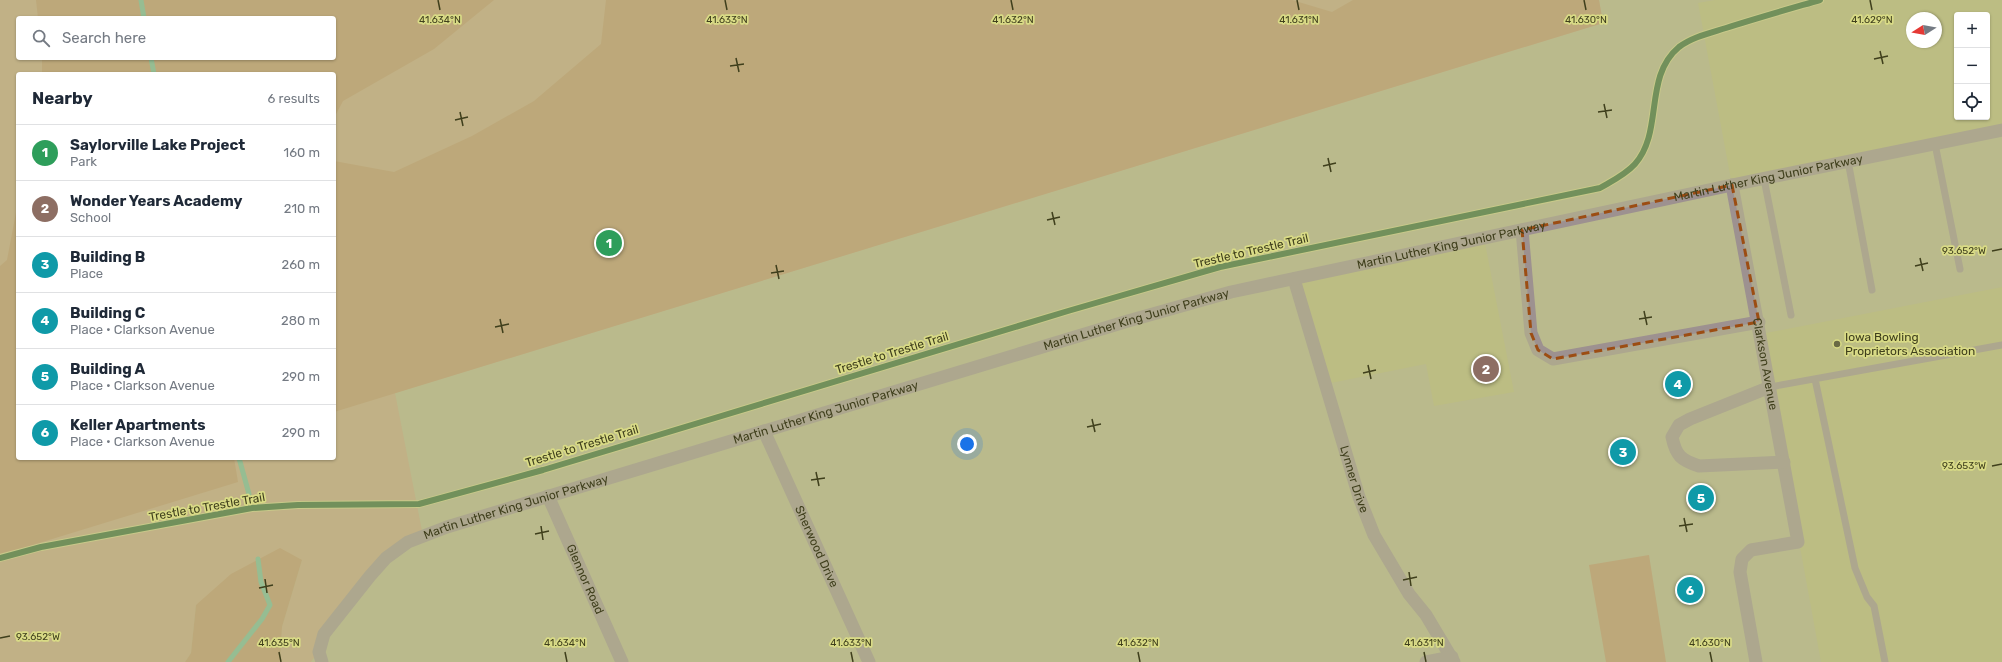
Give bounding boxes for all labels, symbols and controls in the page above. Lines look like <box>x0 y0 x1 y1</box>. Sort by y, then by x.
north arrow <box>1906 12 1942 48</box>
map controls <box>1954 12 1990 120</box>
button: + <box>1954 12 1990 48</box>
text: 41.634°N <box>419 14 461 26</box>
text: 41.633°N <box>706 14 748 26</box>
text: 41.632°N <box>992 14 1034 26</box>
text: 41.631°N <box>1279 14 1319 26</box>
text: 41.630°N <box>1565 14 1607 26</box>
text: 41.629°N <box>1851 14 1893 26</box>
search box <box>16 16 336 60</box>
icon: search <box>30 27 52 49</box>
text: Search here <box>62 29 146 47</box>
button: − <box>1954 48 1990 84</box>
button: locate <box>1954 84 1990 120</box>
text: Nearby <box>32 88 93 108</box>
text: 6 results <box>268 91 320 106</box>
text: Saylorville Lake Project <box>70 136 245 154</box>
text: 1 <box>42 145 48 160</box>
text: 160 m <box>284 145 320 160</box>
street label: Martin Luther King Junior Parkway <box>1673 151 1864 204</box>
text: Park <box>70 154 97 169</box>
text: Wonder Years Academy <box>70 192 242 210</box>
text: 2 <box>41 201 49 216</box>
text: 210 m <box>284 201 320 216</box>
text: School <box>70 210 111 225</box>
street label: Martin Luther King Junior Parkway <box>1356 218 1547 272</box>
pin: 1 <box>596 228 622 258</box>
street label: Trestle to Trestle Trail <box>1192 231 1310 271</box>
text: 93.652°W <box>1942 245 1986 257</box>
text: Building B <box>70 248 145 266</box>
text: 3 <box>41 257 49 272</box>
text: 260 m <box>282 257 320 272</box>
text: Place <box>70 266 103 281</box>
street label: Martin Luther King Junior Parkway <box>1042 286 1231 353</box>
text: Building C <box>70 304 145 322</box>
text: 4 <box>41 313 49 328</box>
text: 280 m <box>281 313 320 328</box>
street label: Clarkson Avenue <box>1750 317 1780 411</box>
text: Place · Clarkson Avenue <box>70 322 215 337</box>
street label: Trestle to Trestle Trail <box>834 329 950 377</box>
place label: Iowa Bowling Proprietors Association <box>1845 330 1975 358</box>
marker: Iowa Bowling Proprietors Association <box>1832 339 1842 349</box>
pin: 2 <box>1473 354 1499 384</box>
text: Building A <box>70 360 145 378</box>
text: 5 <box>41 369 49 384</box>
text: 290 m <box>282 369 320 384</box>
pin: 4 <box>1665 369 1691 399</box>
text: Place · Clarkson Avenue <box>70 378 215 393</box>
street label: Martin Luther King Junior Parkway <box>732 378 920 447</box>
text: Keller Apartments <box>70 416 206 434</box>
street label: Trestle to Trestle Trail <box>524 422 640 470</box>
text: 6 <box>41 425 49 440</box>
text: 290 m <box>282 425 320 440</box>
text: Place · Clarkson Avenue <box>70 434 215 449</box>
your location <box>957 434 977 454</box>
pin: 3 <box>1610 437 1636 467</box>
street label: Lynner Drive <box>1337 444 1372 515</box>
text: 93.653°W <box>1942 460 1986 472</box>
street label: Martin Luther King Junior Parkway <box>422 472 610 542</box>
pin: 5 <box>1688 483 1714 513</box>
street label: Trestle to Trestle Trail <box>148 490 266 524</box>
street label: Sherwood Drive <box>792 504 841 590</box>
street label: Glennor Road <box>563 542 607 616</box>
pin: 6 <box>1677 575 1703 605</box>
text: 93.652°W <box>16 631 60 643</box>
text: 41.635°N <box>258 637 300 649</box>
text: 41.634°N <box>544 637 586 649</box>
text: 41.633°N <box>830 637 872 649</box>
text: 41.632°N <box>1117 637 1159 649</box>
text: 41.631°N <box>1404 637 1444 649</box>
text: 41.630°N <box>1689 637 1731 649</box>

